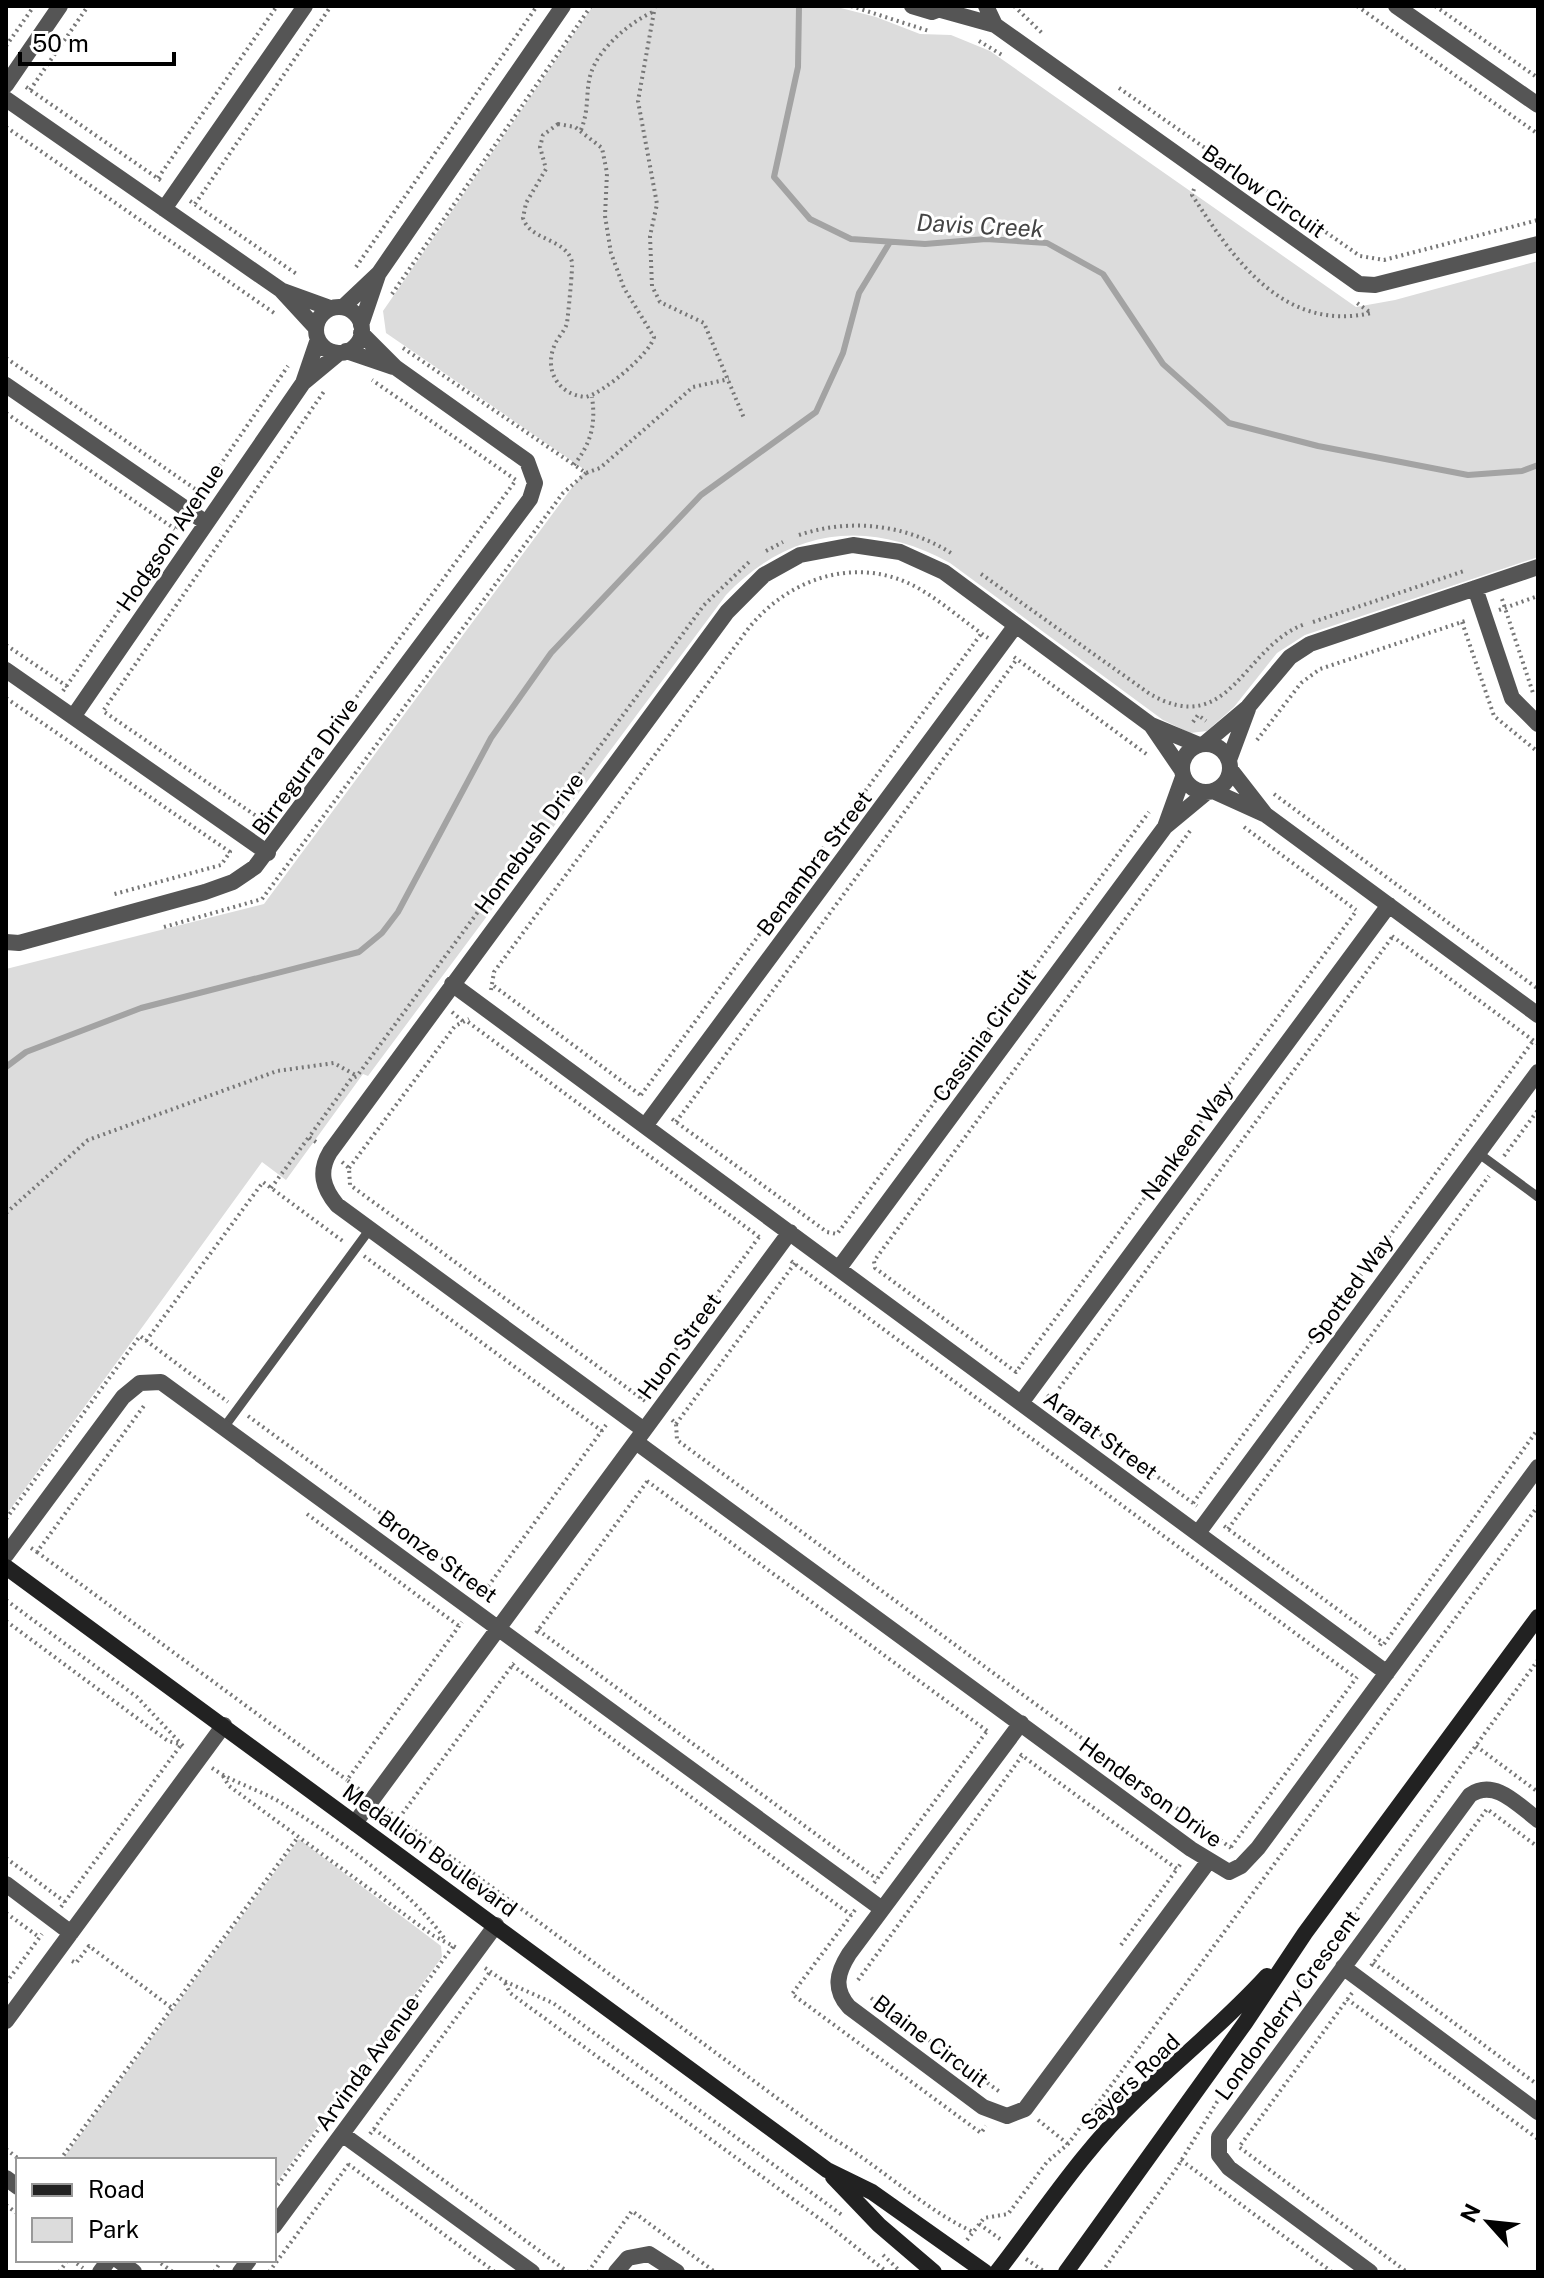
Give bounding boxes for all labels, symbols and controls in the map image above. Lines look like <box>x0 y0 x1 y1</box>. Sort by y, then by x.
scale bar <box>20 16 174 66</box>
text: 50 m <box>32 29 89 57</box>
street label: Barlow Circuit <box>1197 139 1331 243</box>
water label: Davis Creek <box>916 208 1044 242</box>
street label: Hodgson Avenue <box>111 458 229 616</box>
street label: Birregurra Drive <box>247 692 363 840</box>
street label: Homebush Drive <box>469 767 589 919</box>
street label: Benambra Street <box>751 786 877 940</box>
street label: Cassinia Circuit <box>927 963 1041 1107</box>
street label: Nankeen Way <box>1136 1077 1239 1205</box>
street label: Spotted Way <box>1301 1229 1399 1349</box>
street label: Huon Street <box>632 1288 726 1404</box>
street label: Ararat Street <box>1039 1385 1163 1485</box>
street label: Bronze Street <box>373 1504 503 1608</box>
street label: Henderson Drive <box>1074 1731 1228 1853</box>
street label: Medallion Boulevard <box>338 1778 522 1922</box>
street label: Londonderry Crescent <box>1209 1905 1365 2105</box>
street label: Blaine Circuit <box>868 1989 994 2093</box>
street label: Arvinda Avenue <box>309 1991 425 2135</box>
street label: Sayers Road <box>1075 2028 1185 2136</box>
legend <box>16 2158 276 2262</box>
text: Road <box>88 2175 145 2203</box>
north arrow <box>1448 2182 1528 2262</box>
text: N <box>1455 2199 1486 2226</box>
text: Park <box>88 2215 139 2243</box>

